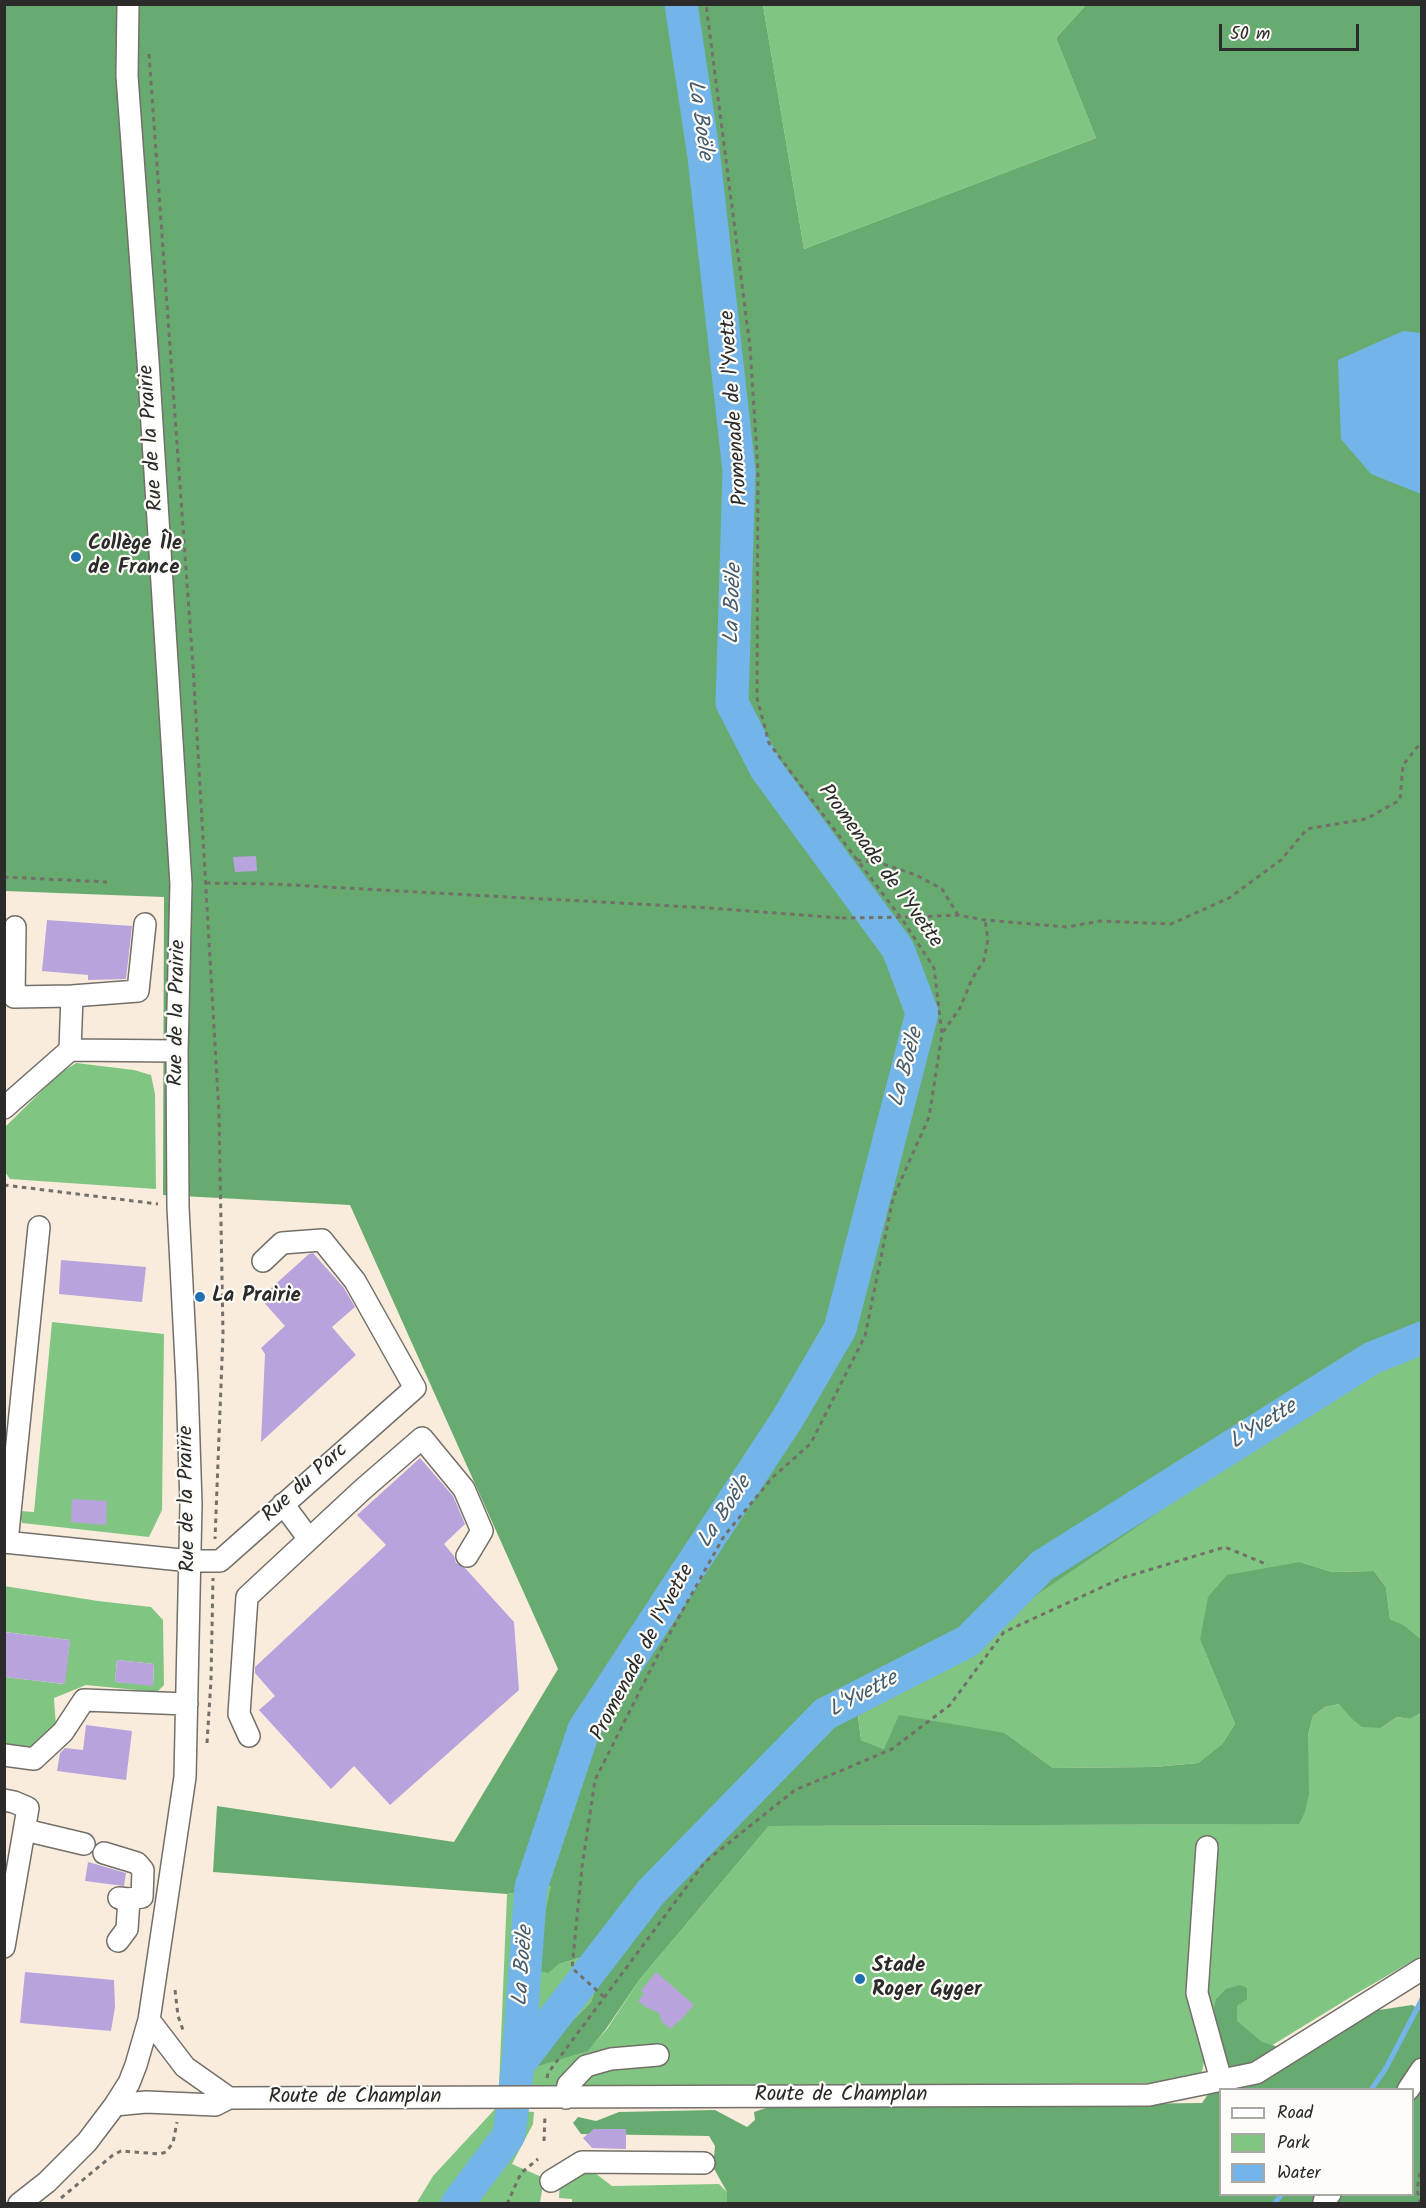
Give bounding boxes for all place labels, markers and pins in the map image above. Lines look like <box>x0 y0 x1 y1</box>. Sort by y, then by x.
place label: Collège Île de France <box>88 532 182 582</box>
marker: Collège Île de France <box>69 550 83 564</box>
place label: La Prairie <box>212 1284 301 1310</box>
marker: La Prairie <box>193 1290 207 1304</box>
place label: Stade Roger Gyger <box>872 1954 982 2004</box>
marker: Stade Roger Gyger <box>853 1972 867 1986</box>

